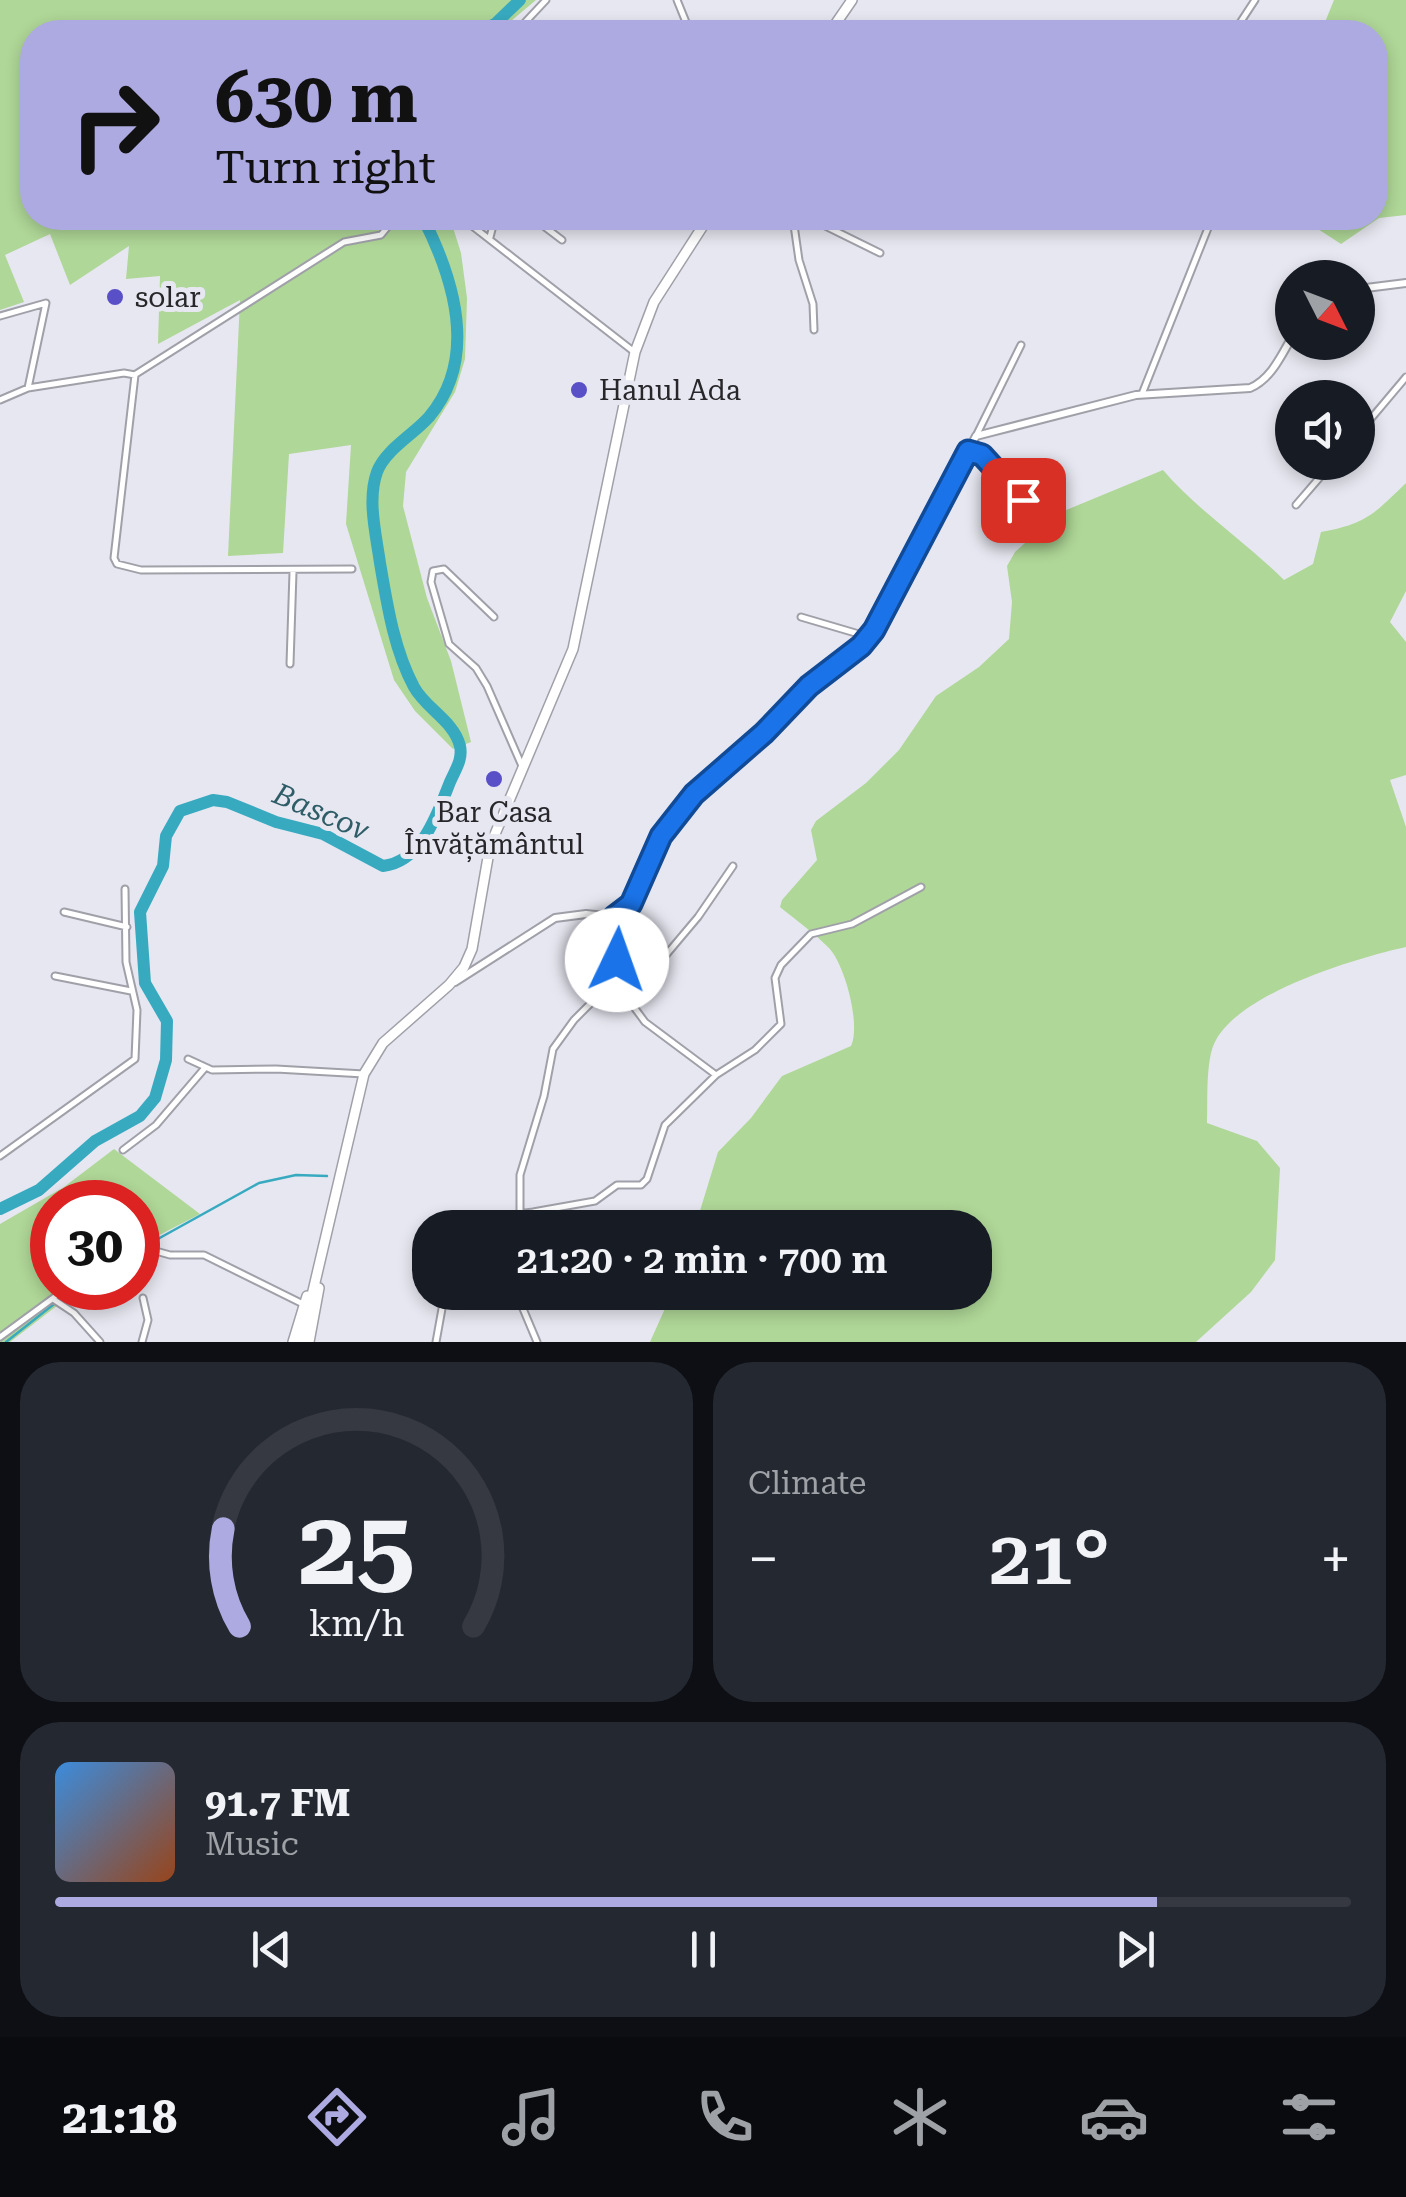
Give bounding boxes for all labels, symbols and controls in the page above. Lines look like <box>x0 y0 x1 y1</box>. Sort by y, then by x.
text: 630 m <box>215 57 418 139</box>
icon: right <box>50 60 180 190</box>
text: Turn right <box>215 141 436 194</box>
north arrow <box>1275 260 1375 360</box>
map controls <box>1275 260 1375 480</box>
place label: solar <box>135 281 201 314</box>
marker: solar <box>104 286 126 308</box>
place label: Hanul Ada <box>599 374 741 407</box>
marker: Hanul Ada <box>568 379 590 401</box>
button: sound <box>1275 380 1375 480</box>
pin <box>981 458 1066 543</box>
icon: arrive <box>996 473 1051 528</box>
marker: Bar Casa Învățământul <box>483 768 505 790</box>
water label: Bascov <box>267 775 375 848</box>
place label: Bar Casa Învățământul <box>404 796 584 863</box>
position arrow <box>565 908 669 1012</box>
speed limit sign: 30 <box>30 1180 160 1310</box>
text: 21:20 · 2 min · 700 m <box>517 1238 888 1282</box>
text: Climate <box>748 1464 866 1502</box>
text: 25 <box>298 1488 415 1609</box>
text: 21° <box>989 1514 1110 1602</box>
text: − <box>748 1527 779 1591</box>
text: + <box>1320 1527 1351 1591</box>
text: km/h <box>309 1603 404 1645</box>
text: 91.7 FM <box>205 1781 351 1825</box>
text: Music <box>205 1825 299 1863</box>
icon: previous <box>244 1922 299 1977</box>
icon: pause <box>676 1922 731 1977</box>
icon: next <box>1108 1922 1163 1977</box>
icon: directions <box>302 2082 372 2152</box>
icon: music <box>496 2082 566 2152</box>
icon: phone <box>690 2082 760 2152</box>
icon: climate <box>885 2082 955 2152</box>
icon: car <box>1079 2082 1149 2152</box>
icon: filters <box>1274 2082 1344 2152</box>
text: 21:18 <box>62 2091 177 2144</box>

